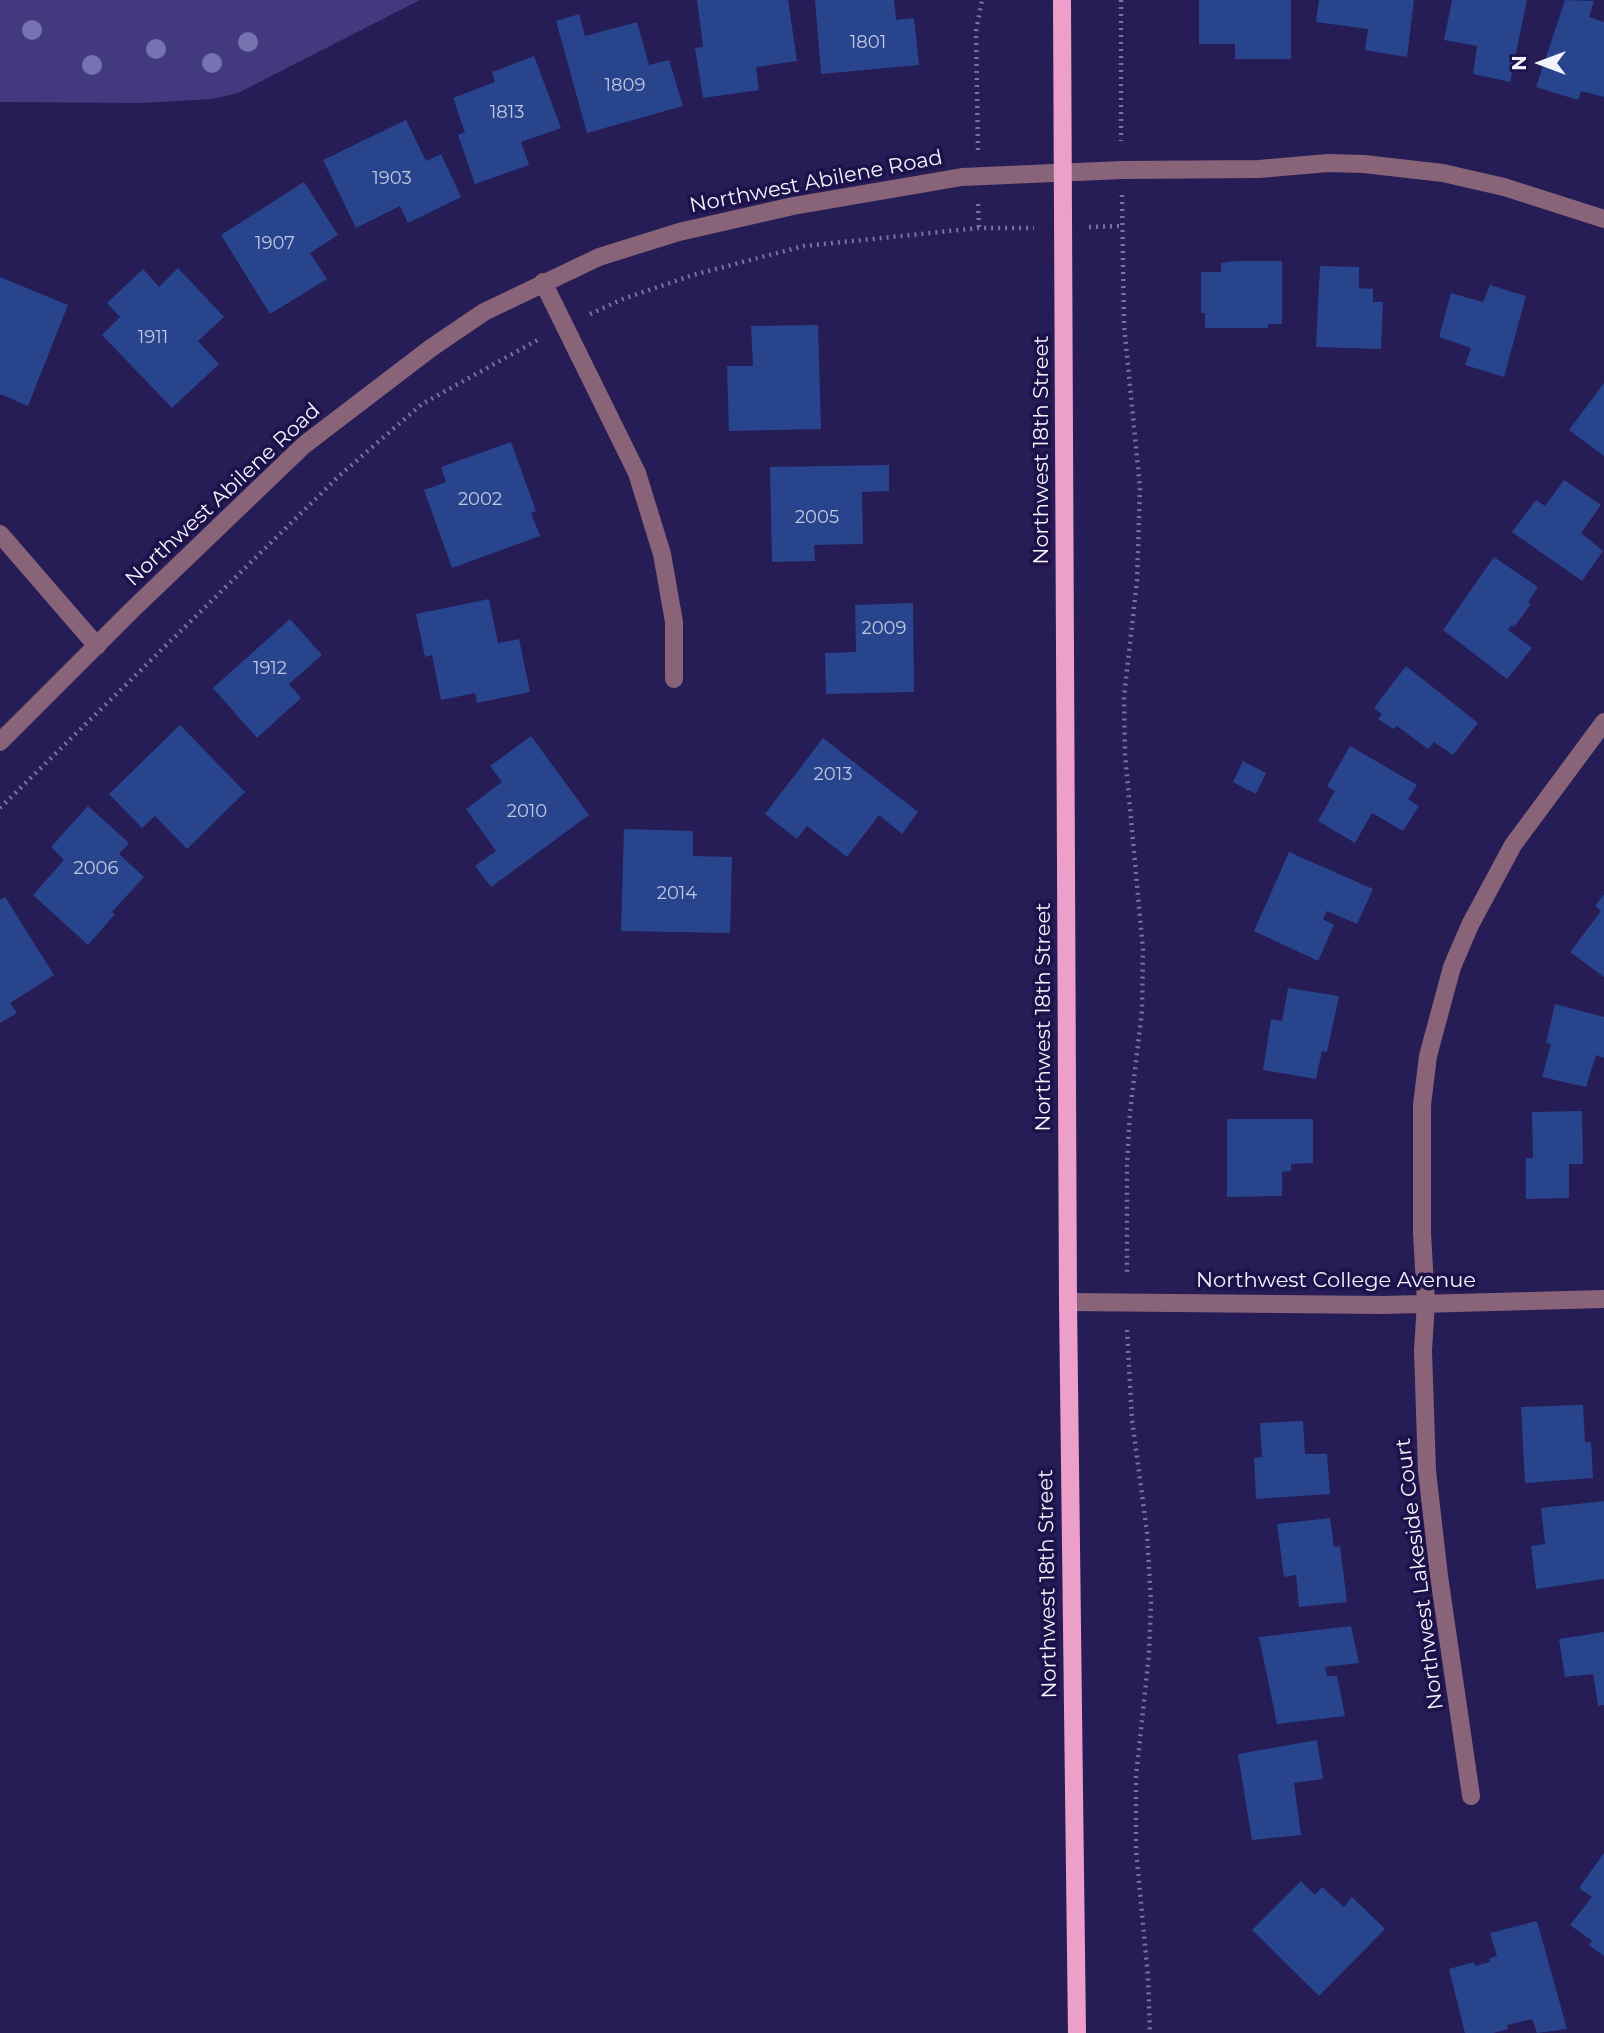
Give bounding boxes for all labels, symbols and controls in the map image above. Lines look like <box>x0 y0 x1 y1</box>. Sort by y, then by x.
north arrow <box>1506 28 1576 98</box>
house number: 1801 <box>850 32 886 54</box>
text: N <box>1508 55 1531 71</box>
house number: 1809 <box>605 75 645 97</box>
house number: 1813 <box>490 102 524 124</box>
street label: Northwest Abilene Road <box>687 145 945 219</box>
house number: 1903 <box>372 168 412 190</box>
house number: 1907 <box>255 233 295 255</box>
house number: 1911 <box>138 327 168 349</box>
street label: Northwest 18th Street <box>1029 335 1055 565</box>
street label: Northwest Abilene Road <box>120 398 326 592</box>
house number: 2002 <box>458 489 502 511</box>
house number: 2005 <box>795 507 839 529</box>
house number: 2009 <box>862 618 906 640</box>
house number: 1912 <box>253 658 287 680</box>
house number: 2013 <box>814 764 852 786</box>
house number: 2010 <box>507 801 547 823</box>
house number: 2006 <box>74 858 118 880</box>
house number: 2014 <box>657 883 697 905</box>
street label: Northwest 18th Street <box>1031 902 1057 1132</box>
street label: Northwest College Avenue <box>1196 1268 1476 1294</box>
street label: Northwest Lakeside Court <box>1391 1437 1449 1711</box>
street label: Northwest 18th Street <box>1033 1469 1063 1699</box>

